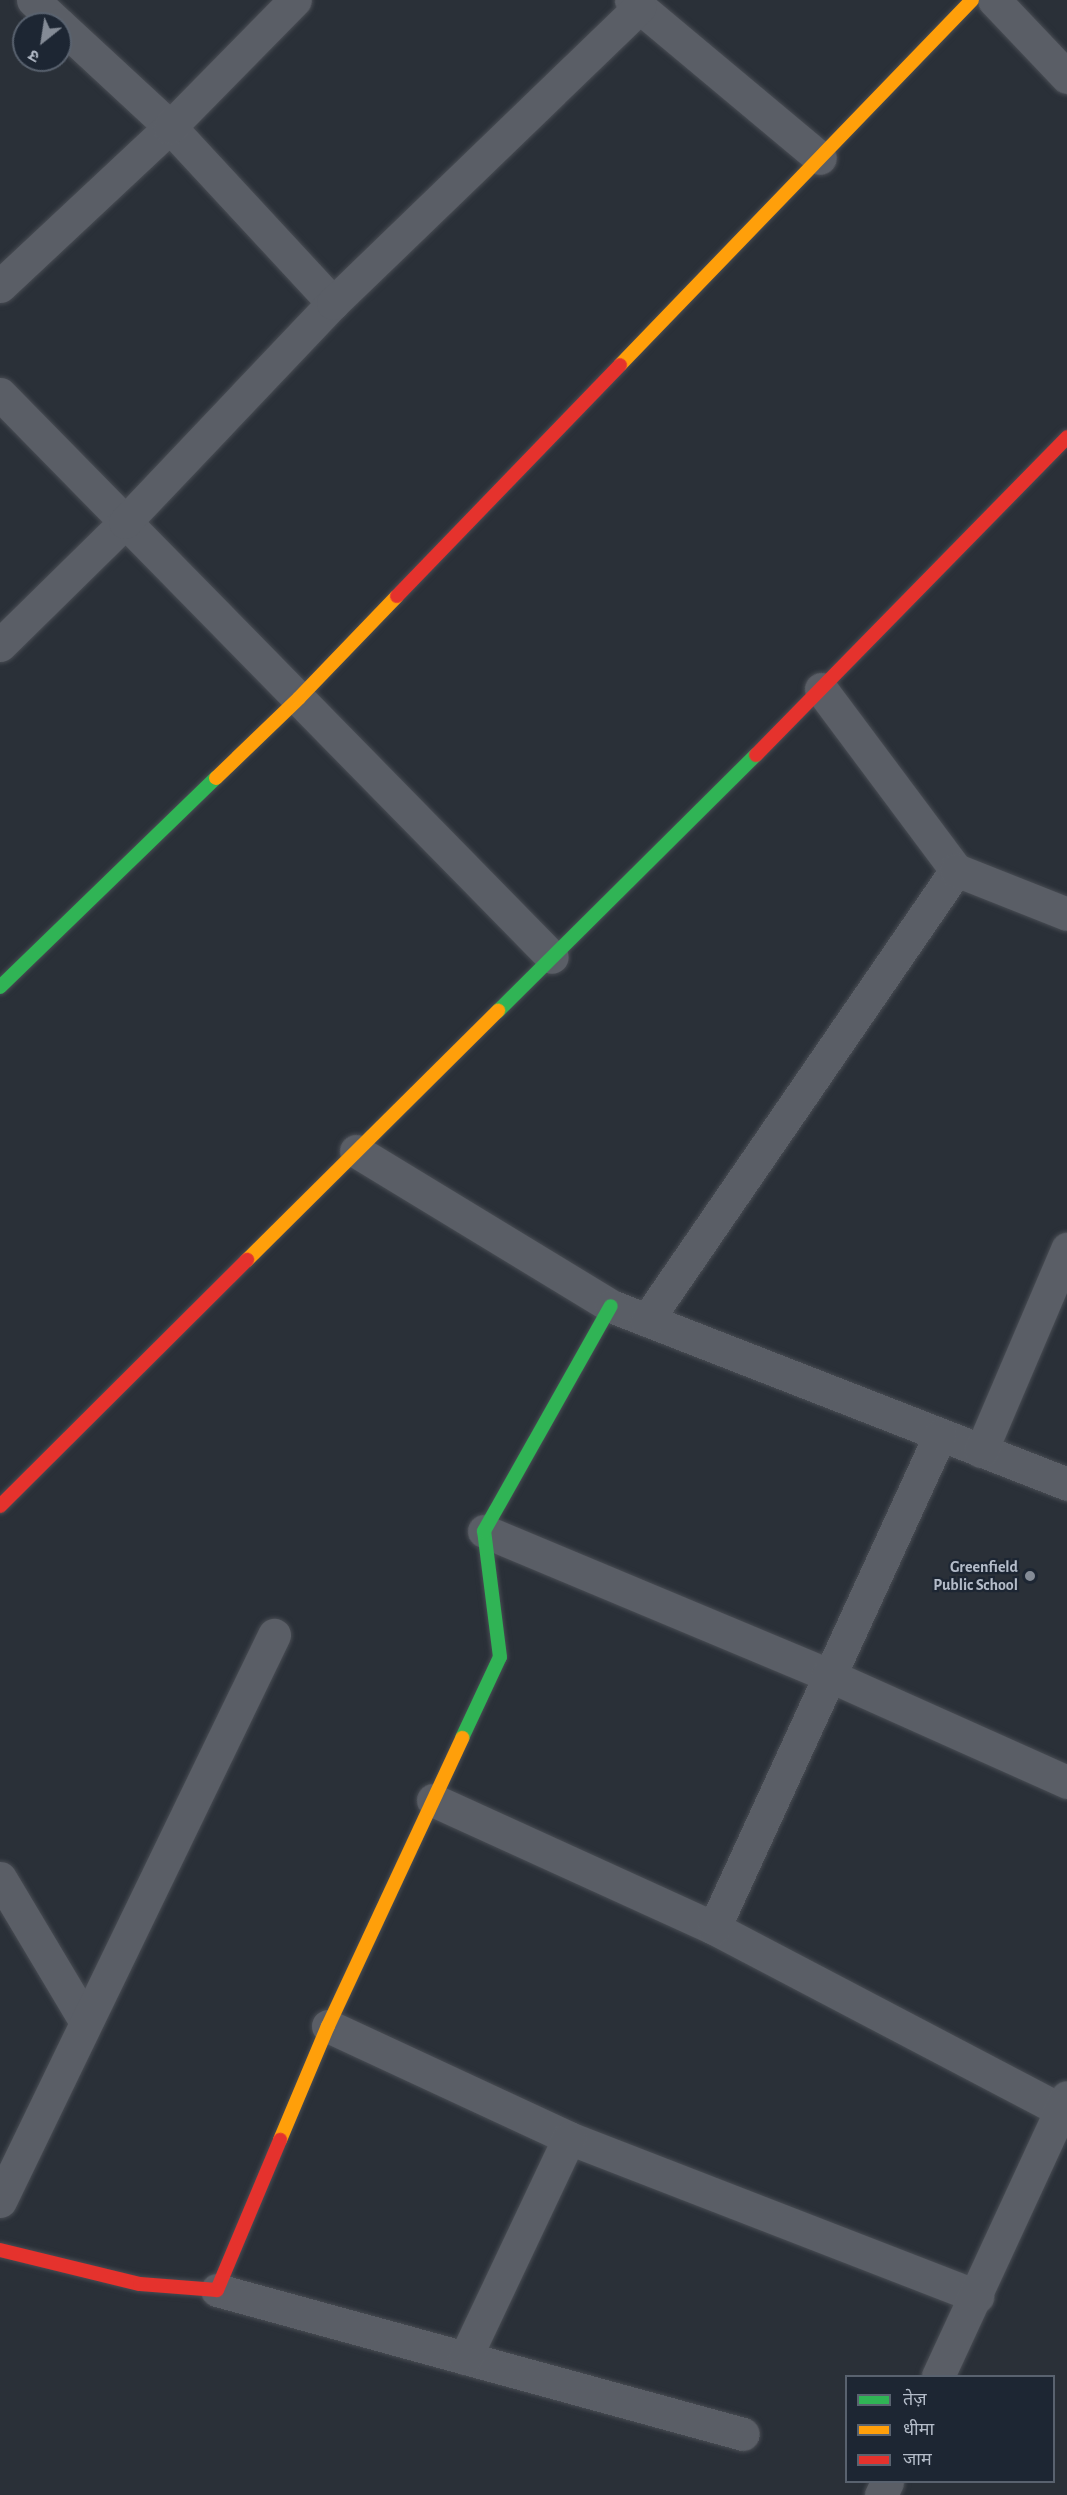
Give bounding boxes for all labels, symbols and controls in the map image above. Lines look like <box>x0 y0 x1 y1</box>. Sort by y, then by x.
north arrow <box>12 12 72 72</box>
text: उ <box>26 47 42 65</box>
place label: Greenfield Public School <box>933 1557 1018 1595</box>
marker: Greenfield Public School <box>1023 1569 1037 1583</box>
legend <box>845 2375 1055 2483</box>
text: तेज़ <box>903 2391 927 2409</box>
text: धीमा <box>903 2421 934 2439</box>
text: जाम <box>903 2451 932 2469</box>

